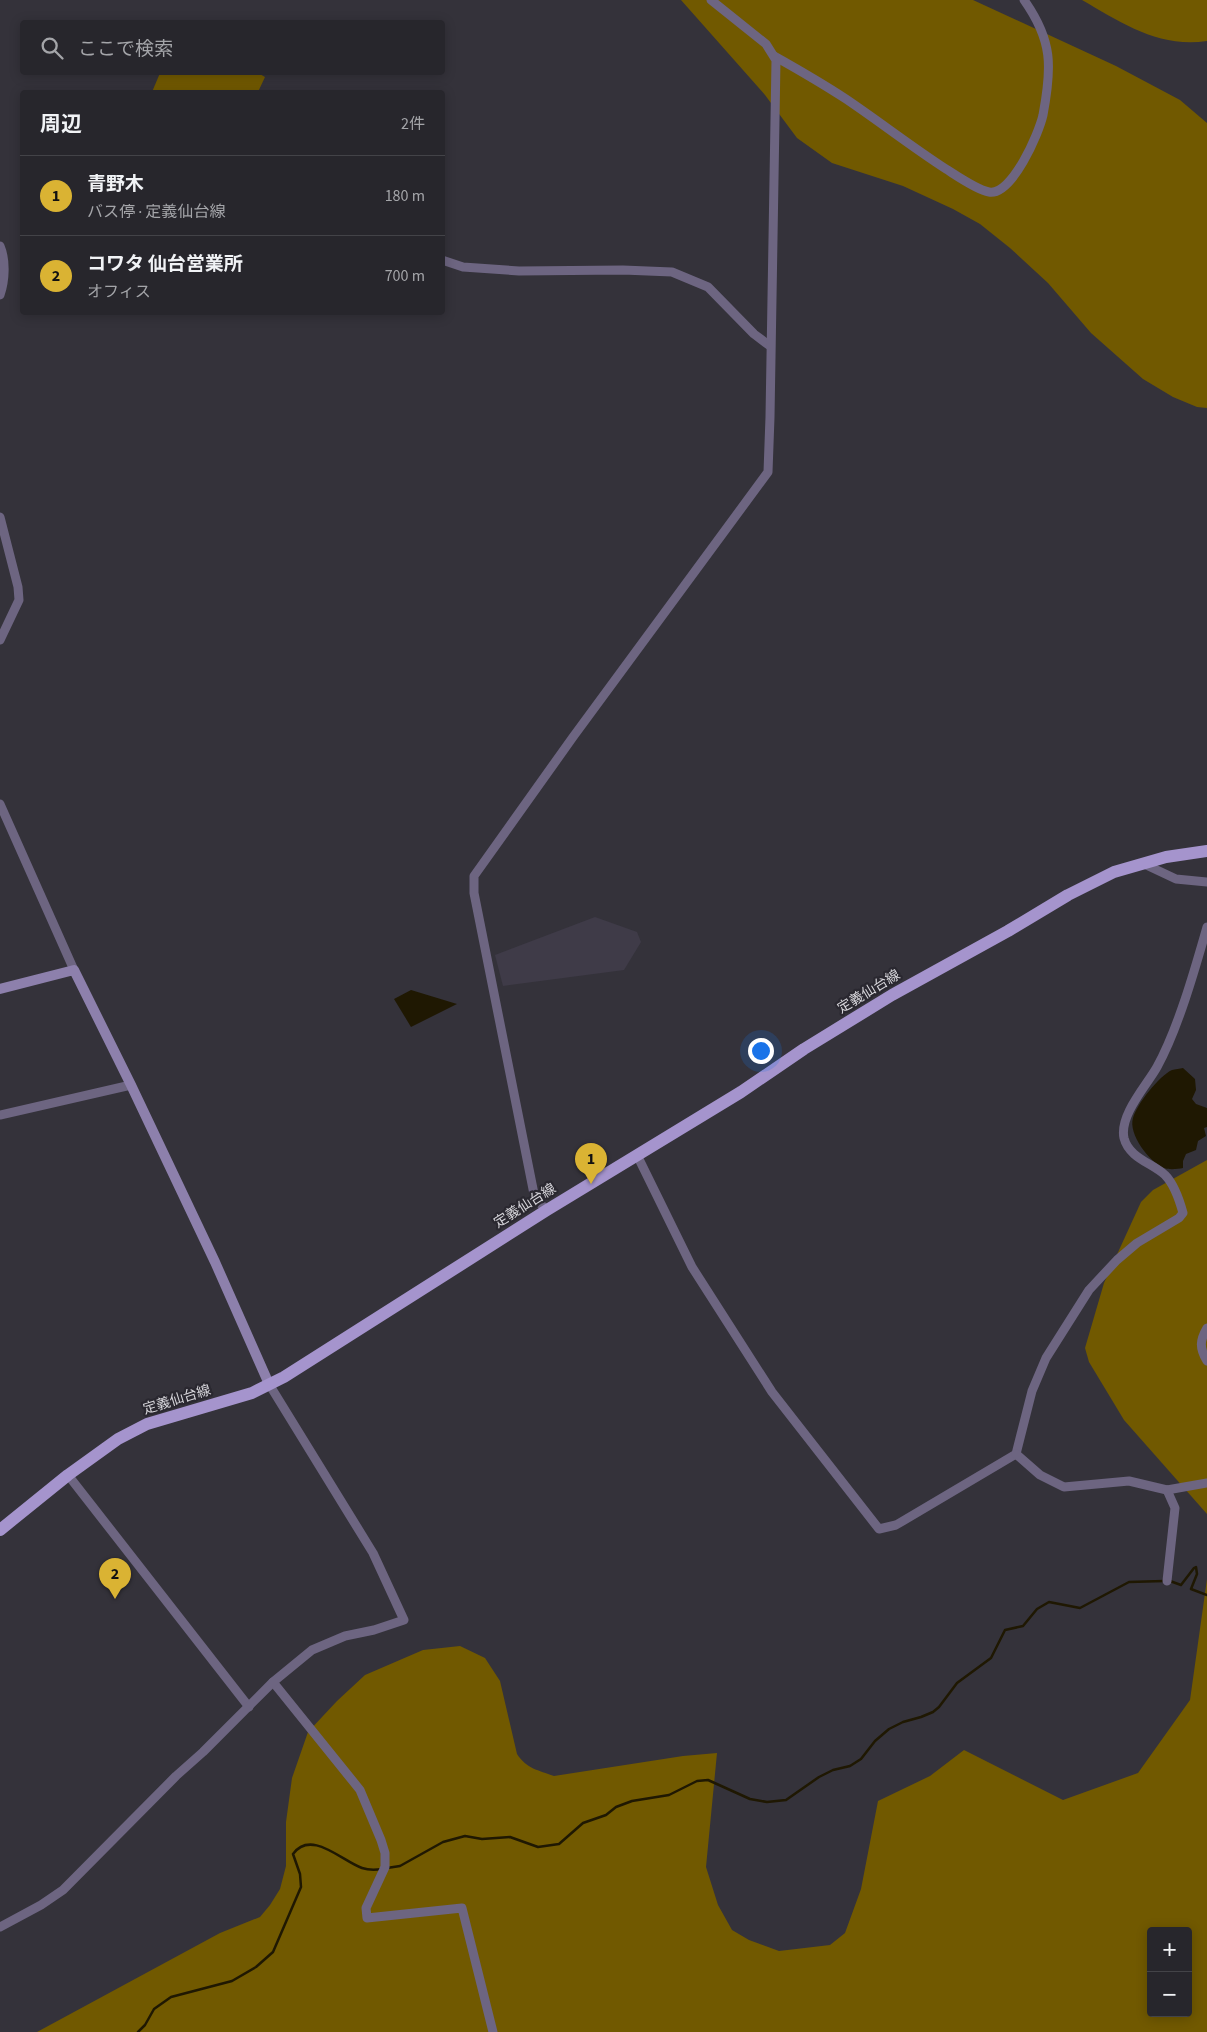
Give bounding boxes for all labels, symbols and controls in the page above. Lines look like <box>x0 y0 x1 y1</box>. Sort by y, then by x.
search box <box>20 20 445 75</box>
icon: search <box>38 34 66 62</box>
text: ここで検索 <box>78 36 173 63</box>
text: 周辺 <box>40 109 82 139</box>
text: 2件 <box>401 113 425 135</box>
text: 青野木 <box>87 171 144 198</box>
text: 1 <box>52 185 60 207</box>
text: 180 m <box>385 185 425 207</box>
text: バス停 · 定義仙台線 <box>87 201 225 223</box>
text: コワタ 仙台営業所 <box>87 251 243 278</box>
text: 2 <box>52 265 60 287</box>
text: 700 m <box>385 265 425 287</box>
text: オフィス <box>87 281 151 303</box>
street label: 定義仙台線 <box>834 965 904 1019</box>
your location <box>748 1038 774 1064</box>
pin: 1 <box>575 1143 607 1184</box>
street label: 定義仙台線 <box>490 1179 560 1233</box>
street label: 定義仙台線 <box>141 1380 213 1420</box>
pin: 2 <box>99 1558 131 1599</box>
map controls <box>1147 1927 1192 2017</box>
button: + <box>1147 1927 1192 1972</box>
button: − <box>1147 1972 1192 2017</box>

